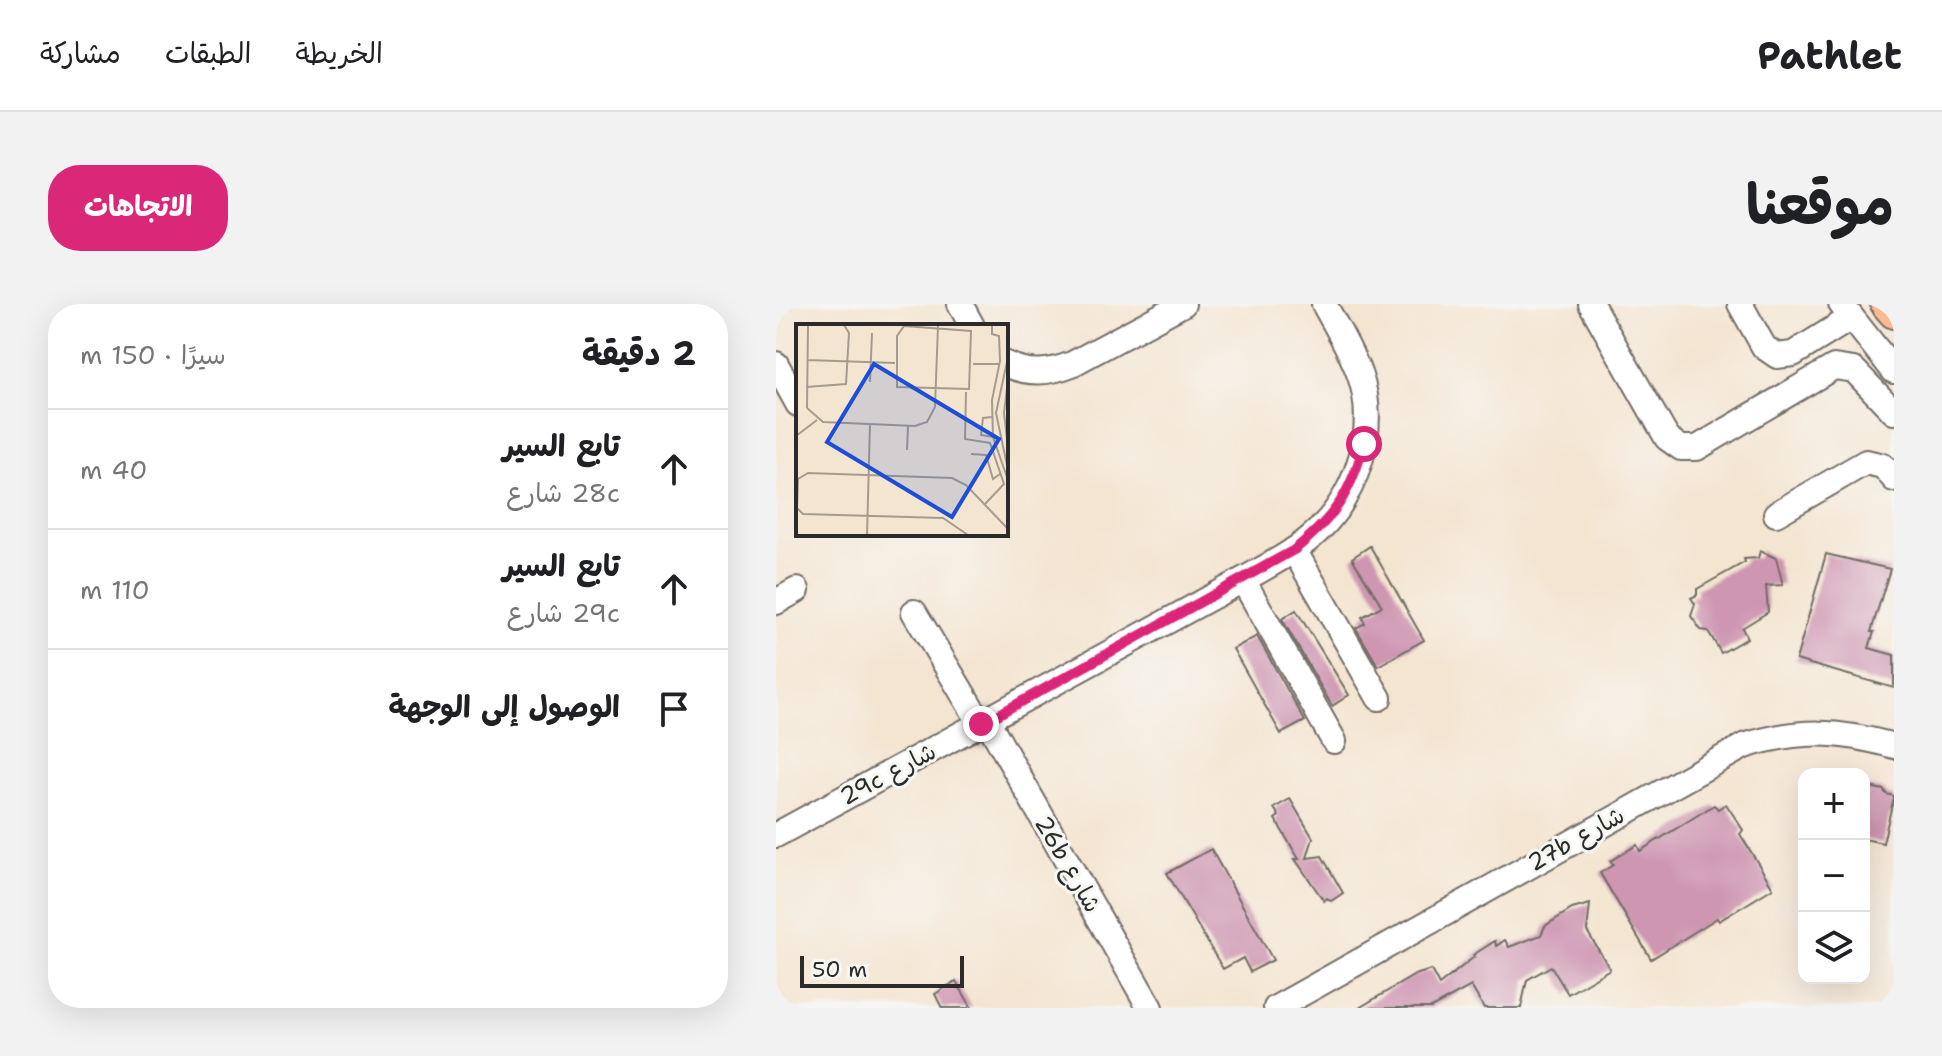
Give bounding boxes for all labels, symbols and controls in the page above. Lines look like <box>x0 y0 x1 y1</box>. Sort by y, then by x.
text: Pathlet <box>1757 30 1902 81</box>
text: مشاركة <box>40 34 121 72</box>
text: الطبقات <box>165 34 251 72</box>
text: الخريطة <box>295 34 383 72</box>
button: الاتجاهات <box>48 165 228 251</box>
text: موقعنا <box>1746 167 1894 242</box>
inset map <box>796 324 1008 536</box>
text: 2 دقيقة <box>582 330 696 376</box>
text: سيرًا · 150 m <box>80 337 226 372</box>
text: تابع السير <box>503 425 620 466</box>
route start <box>1346 426 1382 462</box>
icon: ahead <box>652 447 696 491</box>
text: 40 m <box>80 452 148 487</box>
text: 28c شارع <box>506 475 620 510</box>
text: تابع السير <box>503 545 620 586</box>
icon: ahead <box>652 567 696 611</box>
text: 110 m <box>80 572 150 607</box>
text: 29c شارع <box>507 595 620 630</box>
text: الوصول إلى الوجهة <box>388 686 620 727</box>
icon: arrive <box>652 687 696 731</box>
route end <box>963 706 999 742</box>
street label: 29c شارع <box>834 735 942 814</box>
map controls <box>1798 768 1870 984</box>
button: + <box>1798 768 1870 840</box>
street label: 27b شارع <box>1522 799 1631 880</box>
street label: 26b شارع <box>1027 810 1109 919</box>
button: − <box>1798 840 1870 912</box>
button: layers <box>1798 912 1870 984</box>
scale bar <box>800 952 964 988</box>
text: 50 m <box>812 955 867 984</box>

